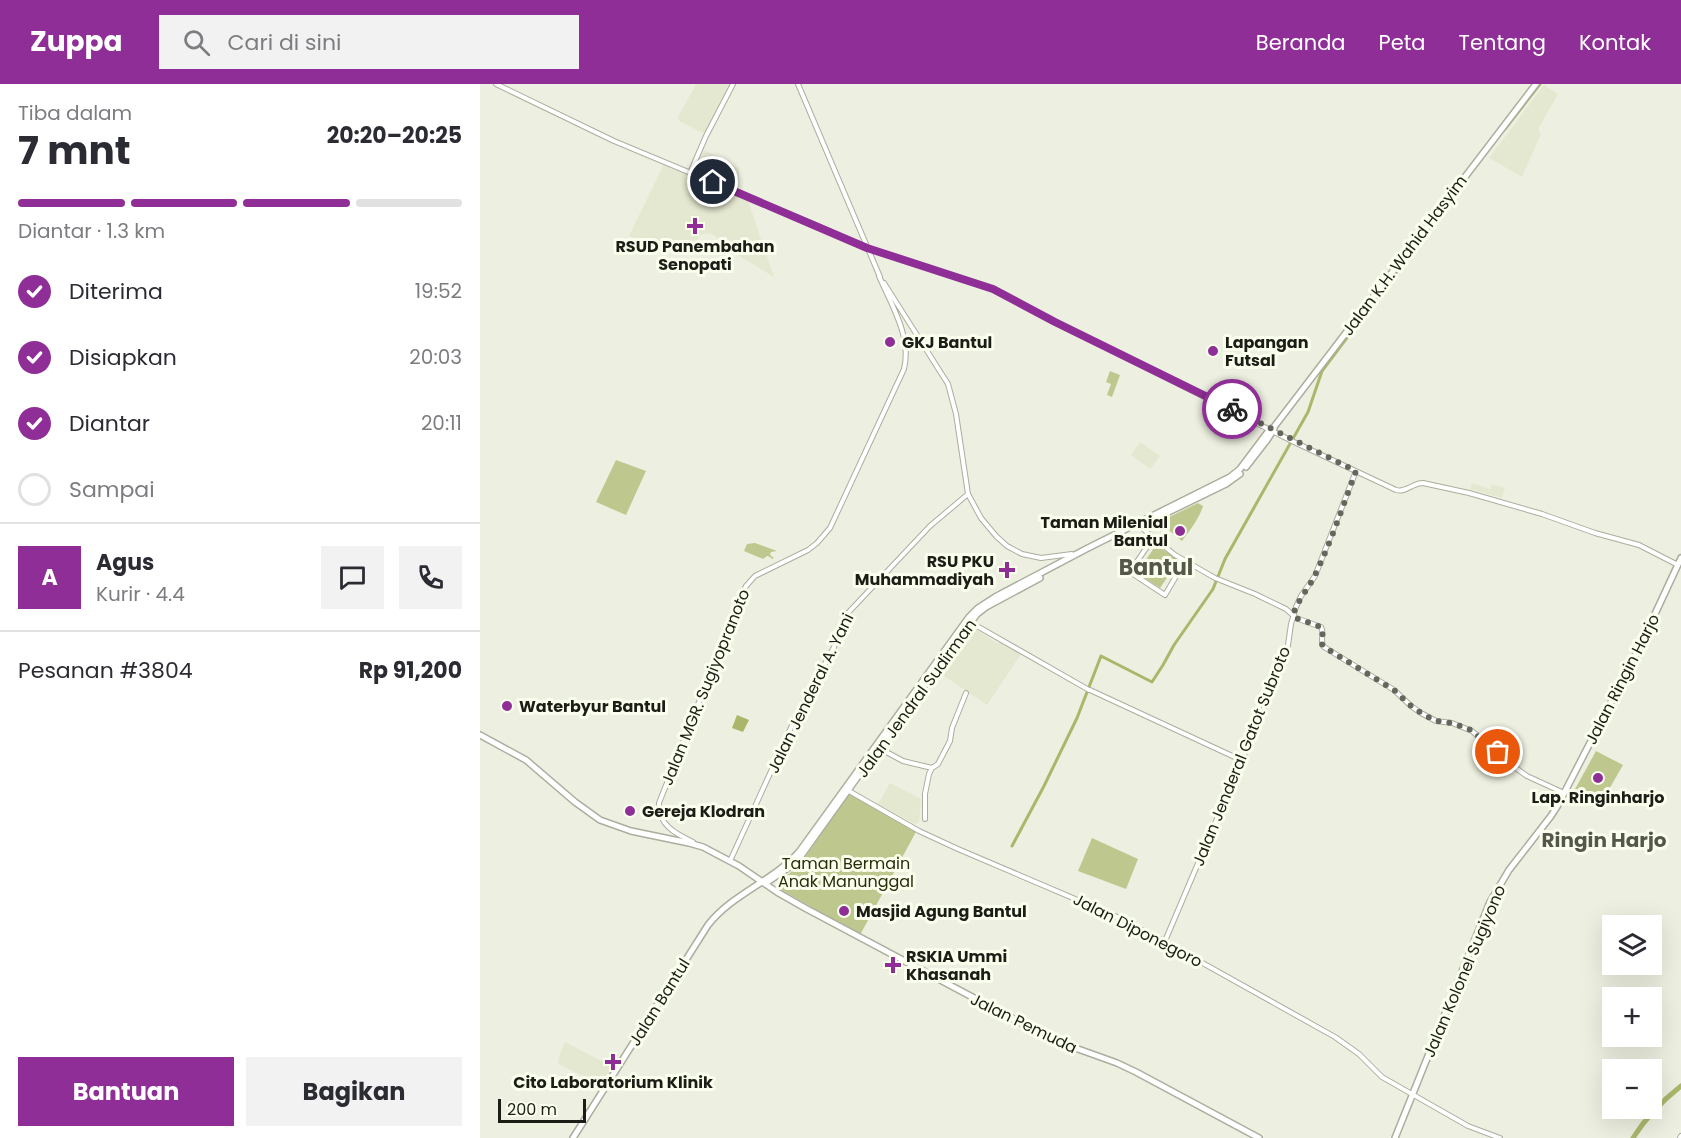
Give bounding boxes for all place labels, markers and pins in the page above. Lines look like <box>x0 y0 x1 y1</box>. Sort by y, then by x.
pin <box>687 156 738 207</box>
marker: RSUD Panembahan Senopati <box>686 217 704 235</box>
place label: RSUD Panembahan Senopati <box>615 235 775 276</box>
place label: GKJ Bantul <box>902 331 992 354</box>
place label: Lapangan Futsal <box>1225 331 1309 372</box>
marker: GKJ Bantul <box>883 335 897 349</box>
marker: Lapangan Futsal <box>1206 344 1220 358</box>
place label: Taman Milenial Bantul <box>1041 511 1168 552</box>
marker: Taman Milenial Bantul <box>1173 524 1187 538</box>
place label: RSU PKU Muhammadiyah <box>855 550 994 591</box>
marker: RSU PKU Muhammadiyah <box>998 561 1016 579</box>
place label: Waterbyur Bantul <box>519 695 666 718</box>
marker: Waterbyur Bantul <box>500 699 514 713</box>
pin <box>1472 726 1523 777</box>
marker: Lap. Ringinharjo <box>1591 771 1605 785</box>
place label: Lap. Ringinharjo <box>1532 786 1664 809</box>
place label: Gereja Klodran <box>642 800 765 823</box>
marker: Gereja Klodran <box>623 804 637 818</box>
place label: Masjid Agung Bantul <box>856 900 1027 923</box>
marker: Masjid Agung Bantul <box>837 904 851 918</box>
place label: RSKIA Ummi Khasanah <box>906 945 1007 986</box>
marker: RSKIA Ummi Khasanah <box>884 956 902 974</box>
marker: Cito Laboratorium Klinik <box>604 1053 622 1071</box>
place label: Cito Laboratorium Klinik <box>513 1071 713 1094</box>

